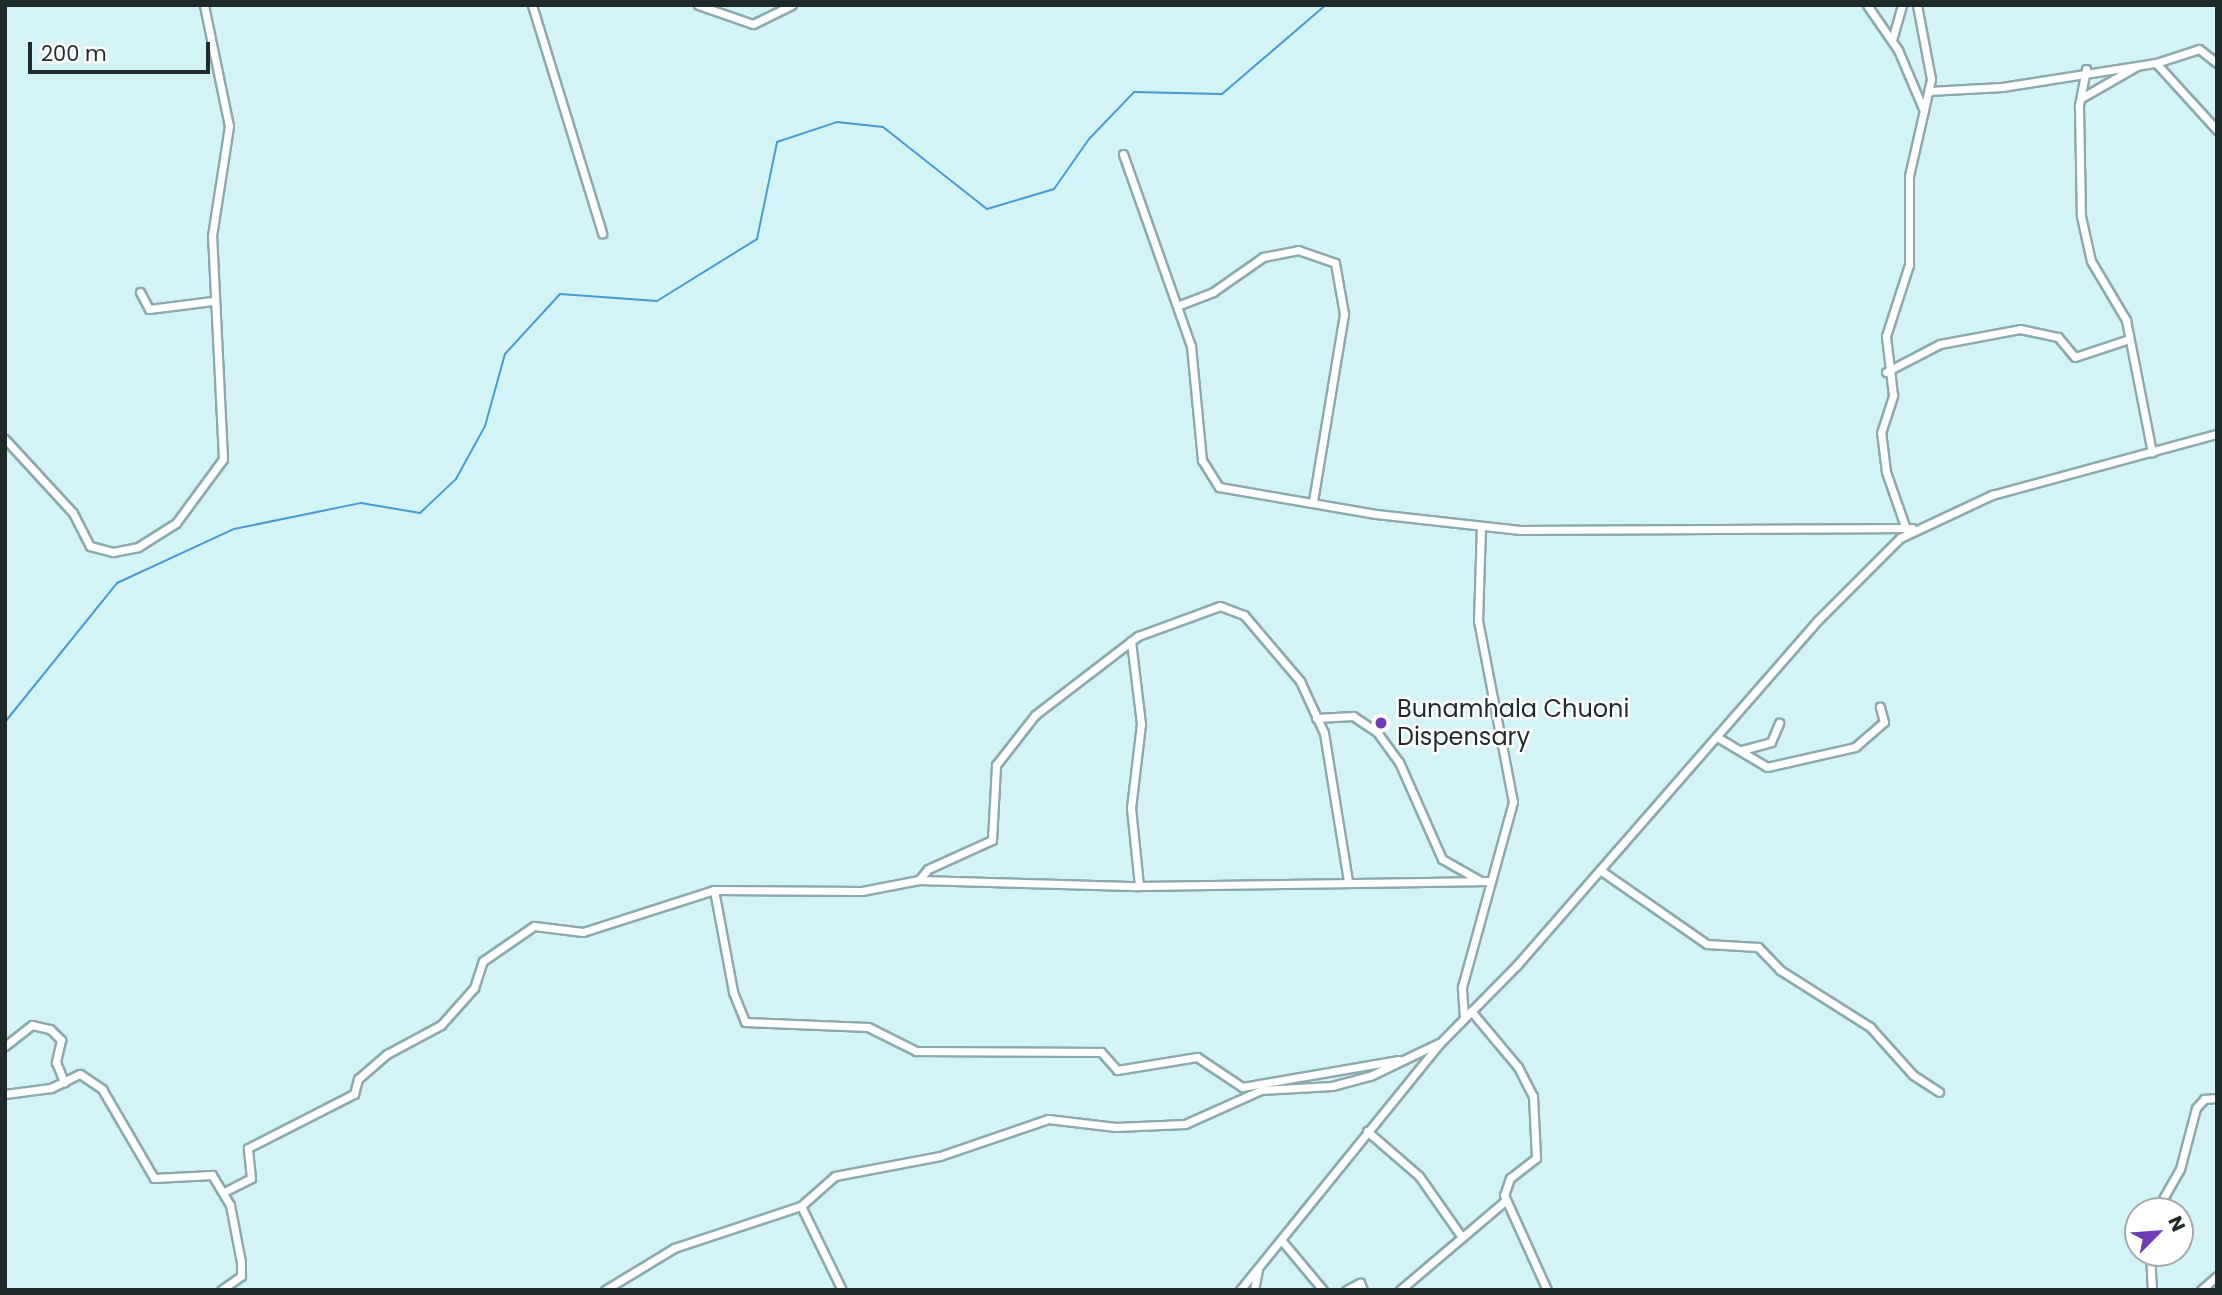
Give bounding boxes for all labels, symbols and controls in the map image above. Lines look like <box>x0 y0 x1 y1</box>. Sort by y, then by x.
scale bar <box>32 28 214 72</box>
text: 200 m <box>41 39 107 68</box>
place label: Bunamhala Chuoni Dispensary <box>1397 695 1629 751</box>
marker: Bunamhala Chuoni Dispensary <box>1371 713 1391 733</box>
north arrow <box>2124 1197 2194 1267</box>
text: N <box>2161 1212 2192 1236</box>

